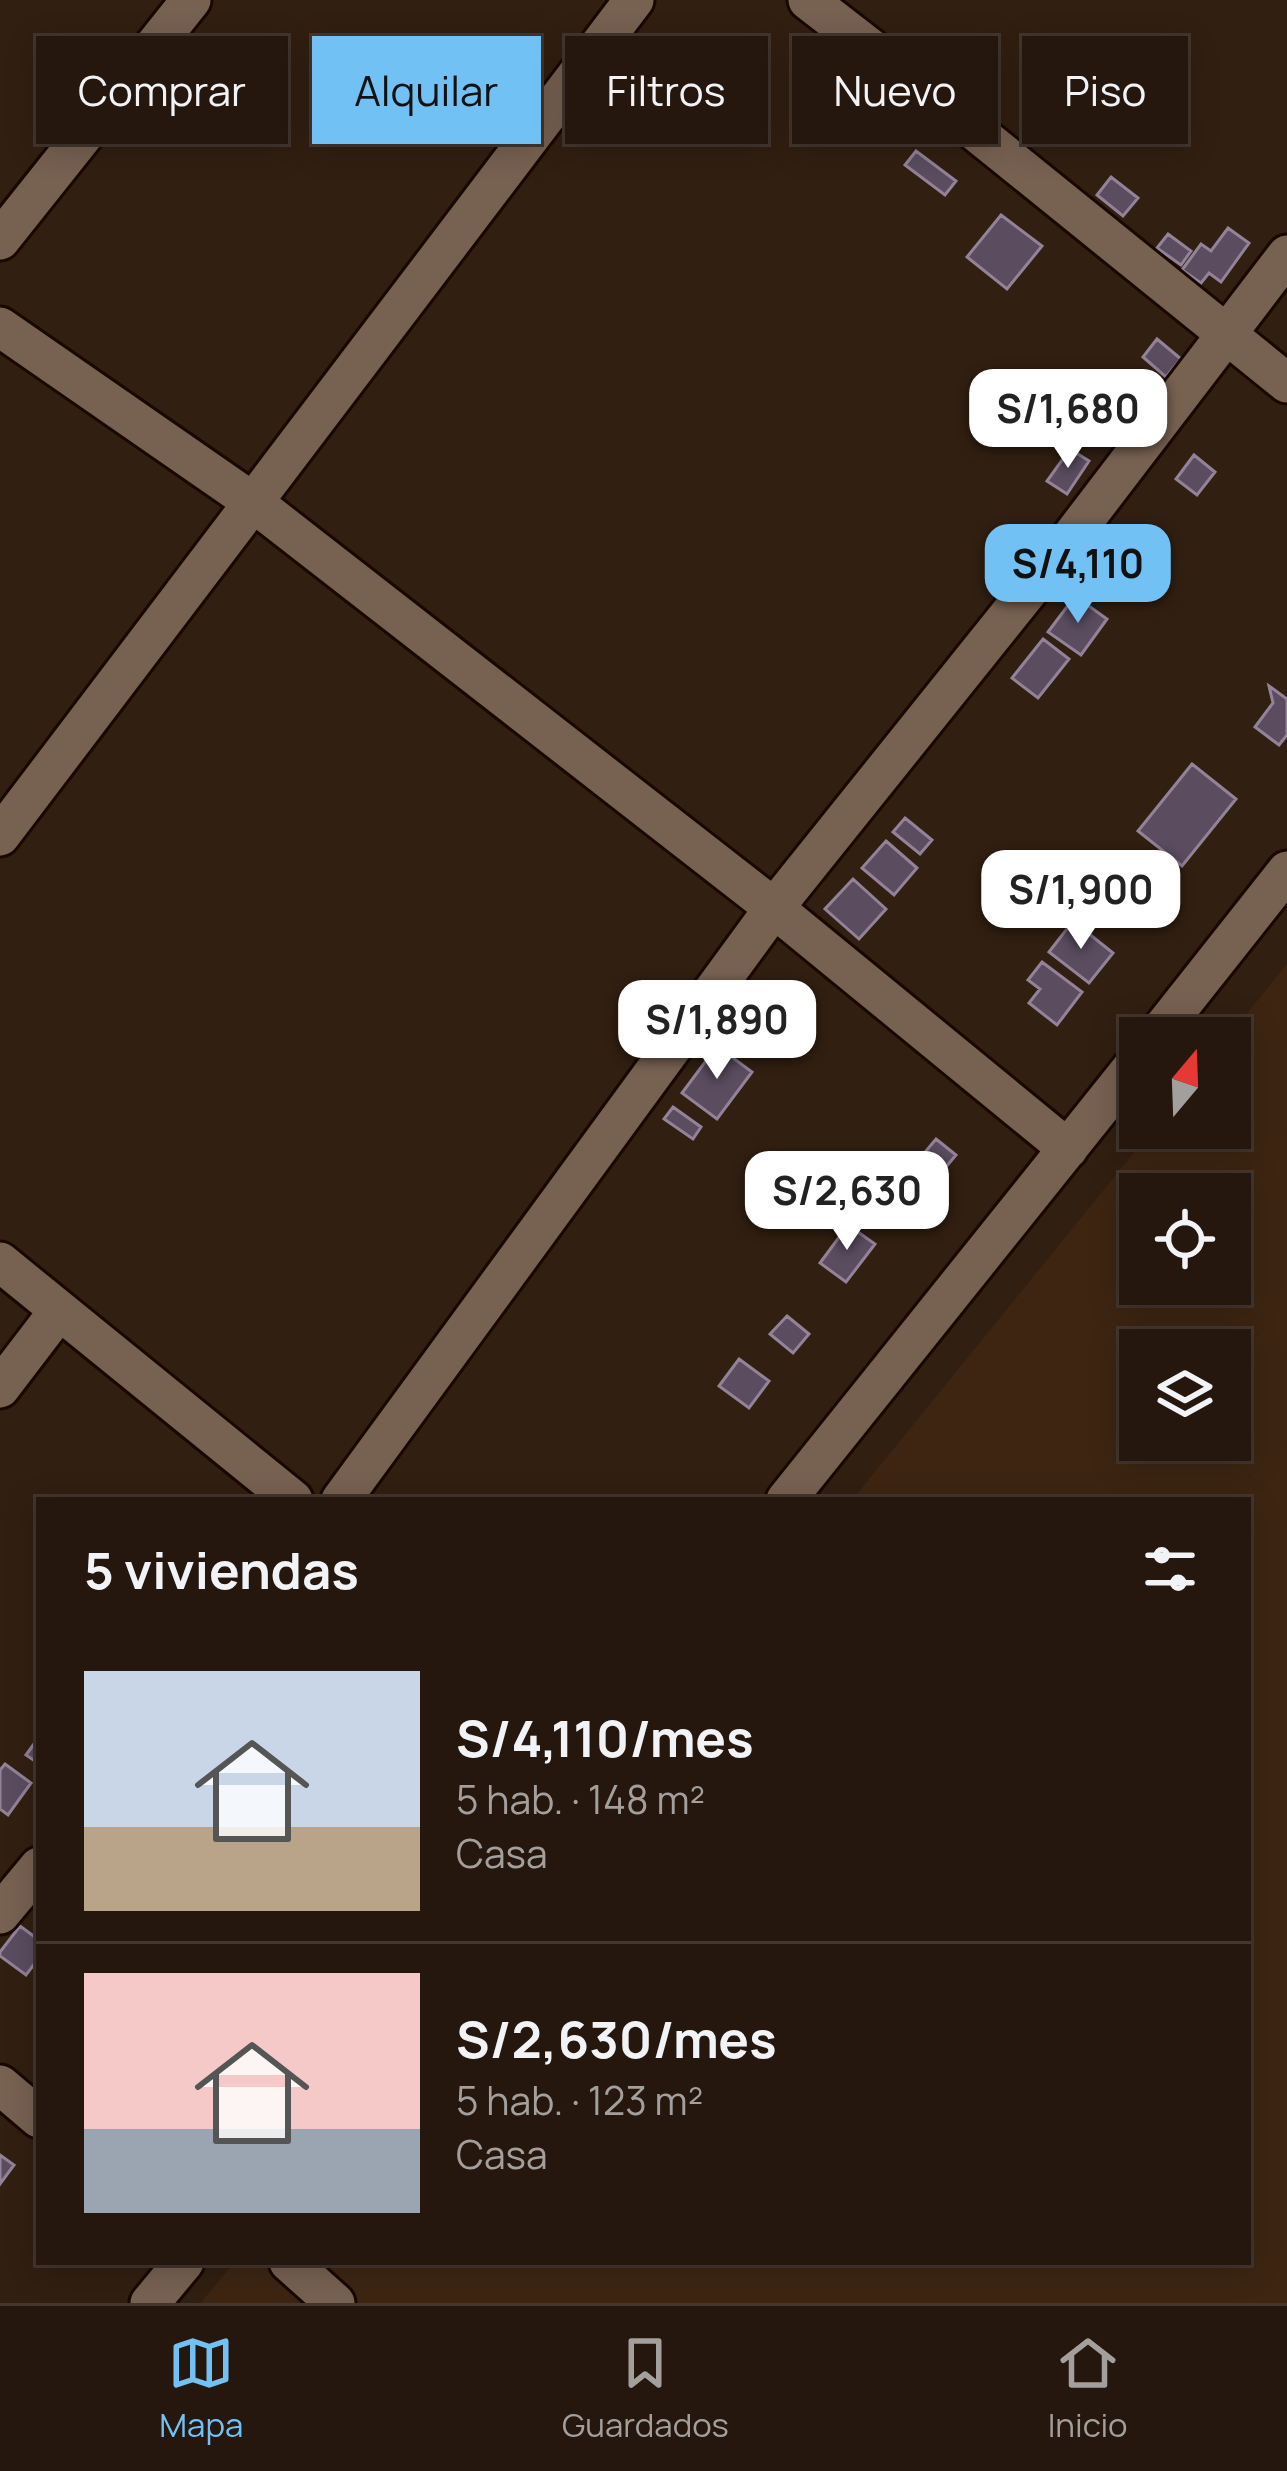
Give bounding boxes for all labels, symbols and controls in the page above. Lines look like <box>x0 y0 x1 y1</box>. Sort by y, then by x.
chip: Comprar <box>36 36 288 144</box>
chip: Alquilar <box>312 36 541 144</box>
chip: Filtros <box>565 36 768 144</box>
chip: Nuevo <box>792 36 998 144</box>
chip: Piso <box>1022 36 1188 144</box>
pin: S/1,680 <box>957 369 1179 471</box>
text: S/1,680 <box>996 381 1140 435</box>
pin: S/4,110 <box>967 524 1189 626</box>
text: S/4,110 <box>1012 536 1144 590</box>
pin: S/1,900 <box>970 850 1192 952</box>
text: S/1,900 <box>1008 862 1154 916</box>
pin: S/1,890 <box>606 980 828 1082</box>
text: S/1,890 <box>645 992 789 1046</box>
north arrow <box>1119 1017 1251 1149</box>
map controls <box>1119 1017 1251 1461</box>
pin: S/2,630 <box>736 1151 958 1253</box>
text: S/2,630 <box>772 1163 922 1217</box>
button: locate <box>1119 1173 1251 1305</box>
button: layers <box>1119 1329 1251 1461</box>
text: 5 viviendas <box>84 1535 359 1604</box>
icon: filters <box>1137 1536 1203 1602</box>
text: S/4,110/mes <box>456 1703 754 1772</box>
icon: home <box>180 1719 324 1863</box>
text: 5 hab. · 148 m² <box>456 1772 705 1826</box>
text: Casa <box>456 1826 548 1880</box>
text: S/2,630/mes <box>456 2004 777 2073</box>
icon: home <box>180 2021 324 2165</box>
text: 5 hab. · 123 m² <box>456 2073 703 2127</box>
text: Casa <box>456 2127 548 2181</box>
tab: Mapa <box>159 2330 243 2447</box>
tab: Guardados <box>562 2330 729 2447</box>
tab: Inicio <box>1048 2330 1128 2447</box>

